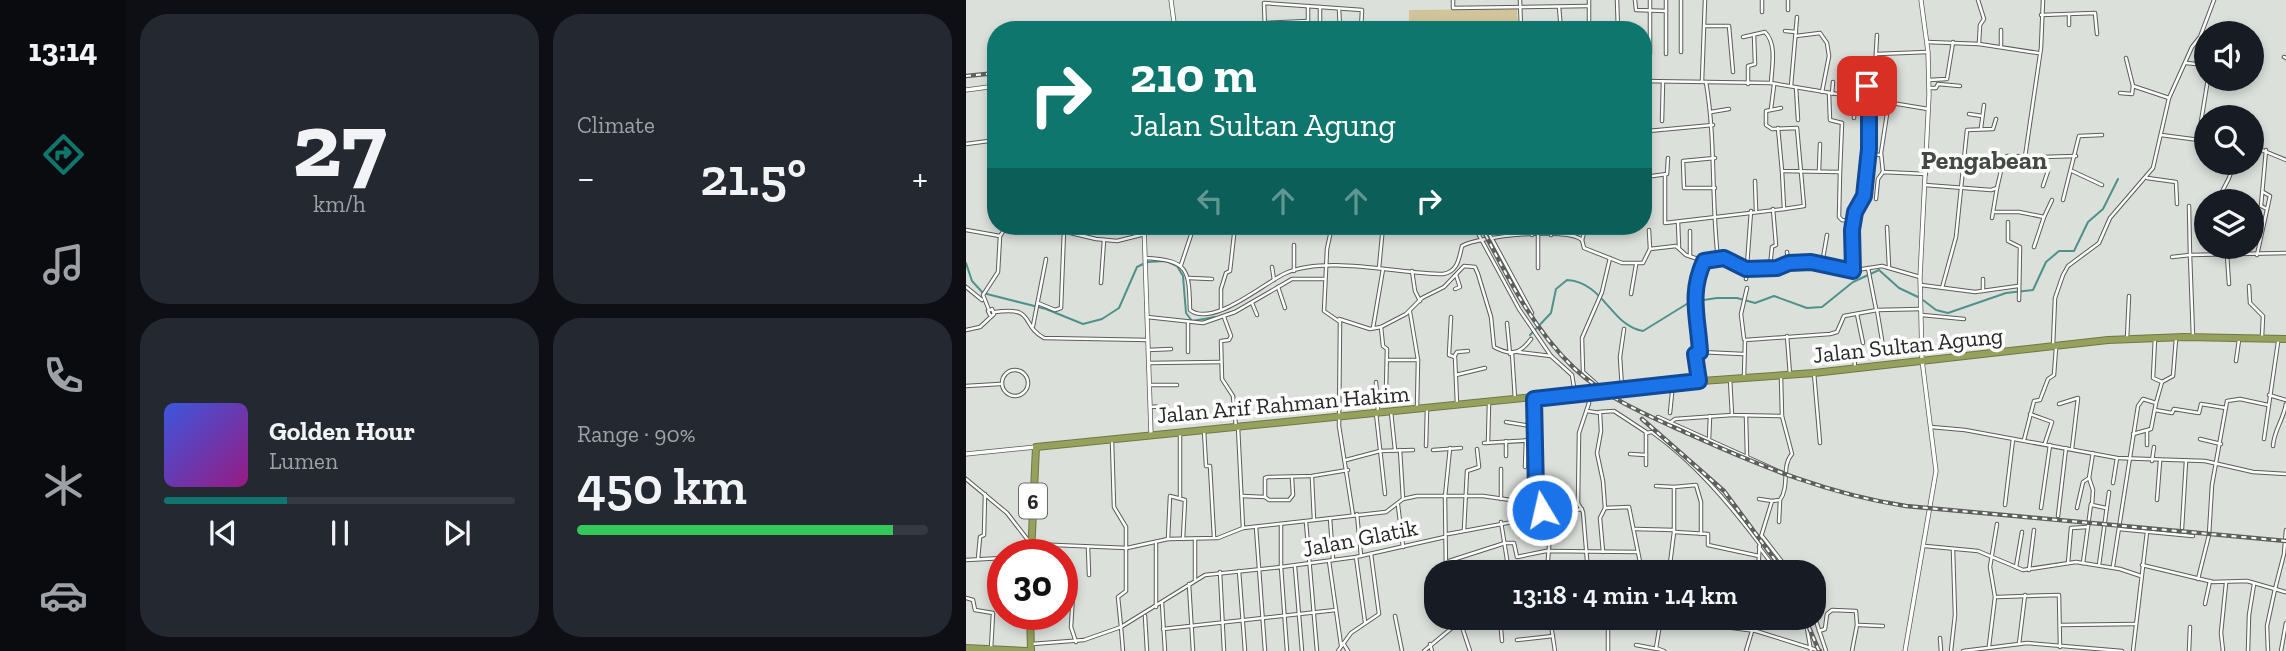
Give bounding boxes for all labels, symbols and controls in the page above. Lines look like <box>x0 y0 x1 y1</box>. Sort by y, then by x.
map controls <box>2194 21 2264 259</box>
button: sound <box>2194 21 2264 91</box>
text: 13:14 <box>28 31 98 69</box>
text: 210 m <box>1130 46 1256 105</box>
icon: right <box>1015 49 1106 140</box>
pin <box>1837 56 1897 116</box>
icon: arrive <box>1848 67 1886 105</box>
text: 27 <box>293 90 386 199</box>
button: search <box>2194 105 2264 175</box>
text: Jalan Sultan Agung <box>1130 106 1396 144</box>
text: Climate <box>577 111 655 139</box>
icon: directions <box>39 130 88 179</box>
district label: Pengabean <box>1921 144 2048 176</box>
text: 21.5° <box>700 146 806 208</box>
text: − <box>577 155 595 201</box>
text: + <box>912 155 928 201</box>
icon: left <box>1191 182 1229 220</box>
icon: ahead <box>1264 182 1302 220</box>
icon: ahead <box>1337 182 1375 220</box>
icon: right <box>1410 182 1448 220</box>
button: layers <box>2194 189 2264 259</box>
text: km/h <box>313 190 366 218</box>
icon: music <box>39 240 88 289</box>
street label: Jalan Sultan Agung <box>1812 321 2005 369</box>
icon: phone <box>39 351 88 400</box>
street label: Jalan Arif Rahman Hakim <box>1156 379 1411 429</box>
text: Golden Hour <box>269 415 415 447</box>
text: Range · 90% <box>577 420 696 448</box>
text: Lumen <box>269 447 338 475</box>
text: 450 km <box>577 455 747 517</box>
icon: climate <box>39 461 88 510</box>
position arrow <box>1505 473 1579 547</box>
road number: 6 <box>1019 484 1047 518</box>
street label: Jalan Glatik <box>1300 513 1420 563</box>
icon: previous <box>204 514 242 552</box>
icon: pause <box>321 514 359 552</box>
icon: next <box>438 514 476 552</box>
speed limit sign: 30 <box>987 539 1078 630</box>
icon: car <box>39 571 88 620</box>
text: 13:18 · 4 min · 1.4 km <box>1513 579 1737 611</box>

